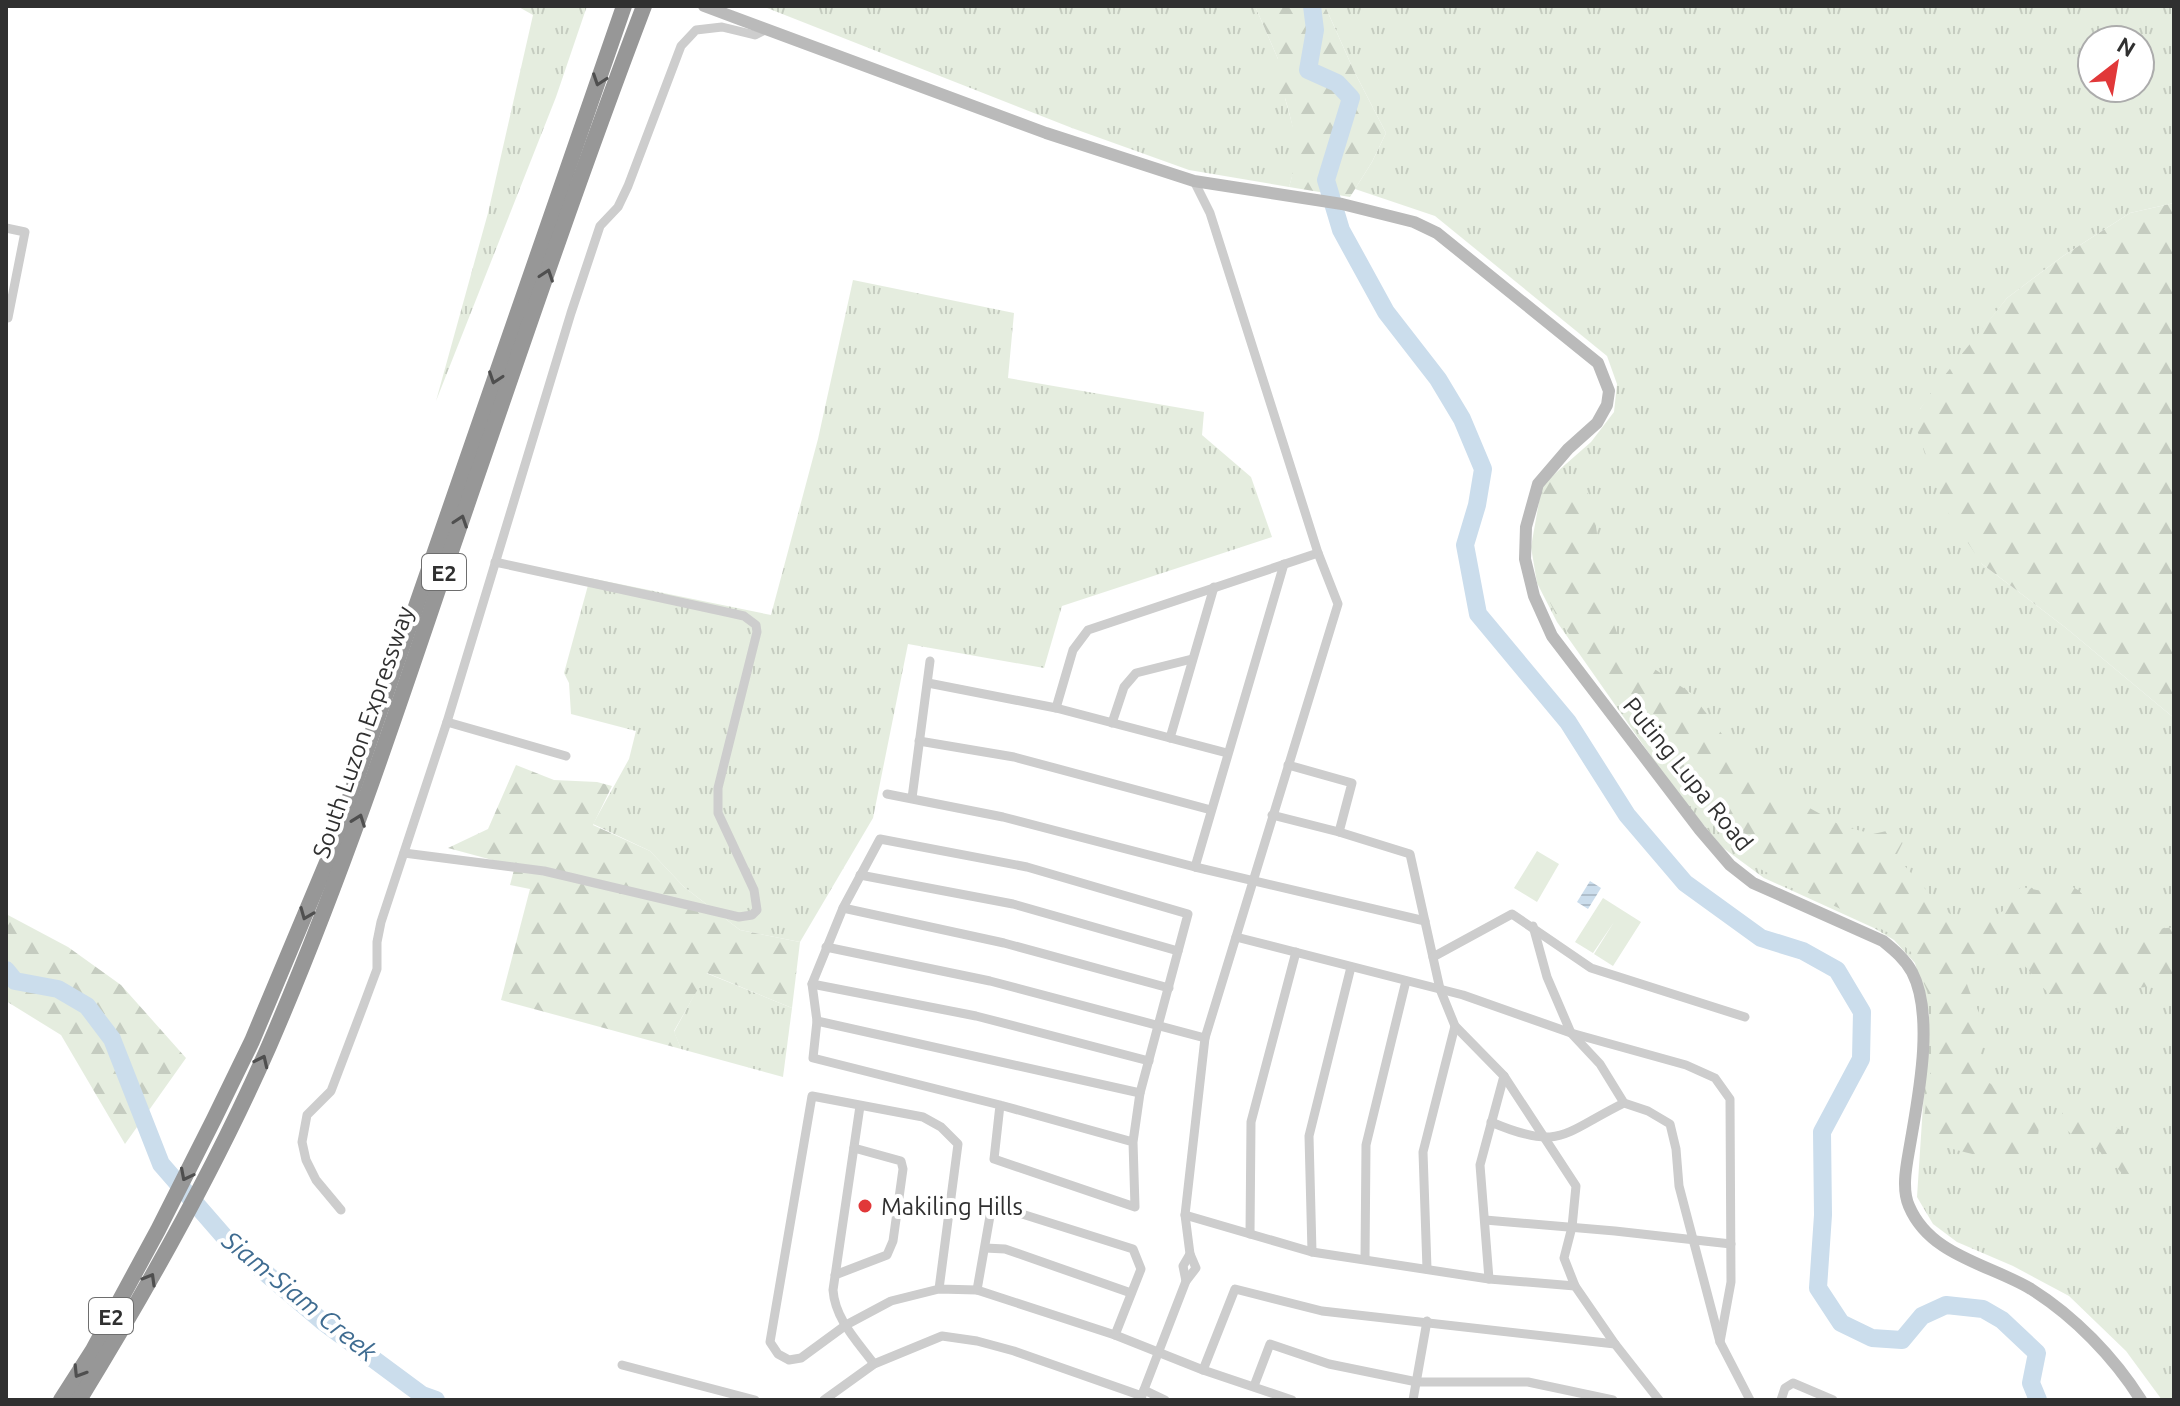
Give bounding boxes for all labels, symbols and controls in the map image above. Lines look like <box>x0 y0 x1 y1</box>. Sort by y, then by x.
north arrow <box>2076 24 2156 104</box>
text: N <box>2113 31 2140 61</box>
one-way arrow <box>593 72 609 86</box>
one-way arrow <box>537 269 553 283</box>
one-way arrow <box>488 370 505 384</box>
one-way arrow <box>452 515 468 529</box>
road number: E2 <box>422 554 466 590</box>
street label: South Luzon Expressway <box>307 602 419 861</box>
street label: Puting Lupa Road <box>1618 692 1758 856</box>
one-way arrow <box>349 814 365 828</box>
one-way arrow <box>299 906 315 920</box>
one-way arrow <box>252 1055 268 1069</box>
one-way arrow <box>181 1166 196 1181</box>
place label: Makiling Hills <box>881 1193 1023 1220</box>
marker: Makiling Hills <box>856 1197 874 1215</box>
water label: Siam-Siam Creek <box>216 1224 383 1367</box>
one-way arrow <box>140 1273 156 1288</box>
road number: E2 <box>89 1298 133 1334</box>
one-way arrow <box>74 1363 89 1377</box>

